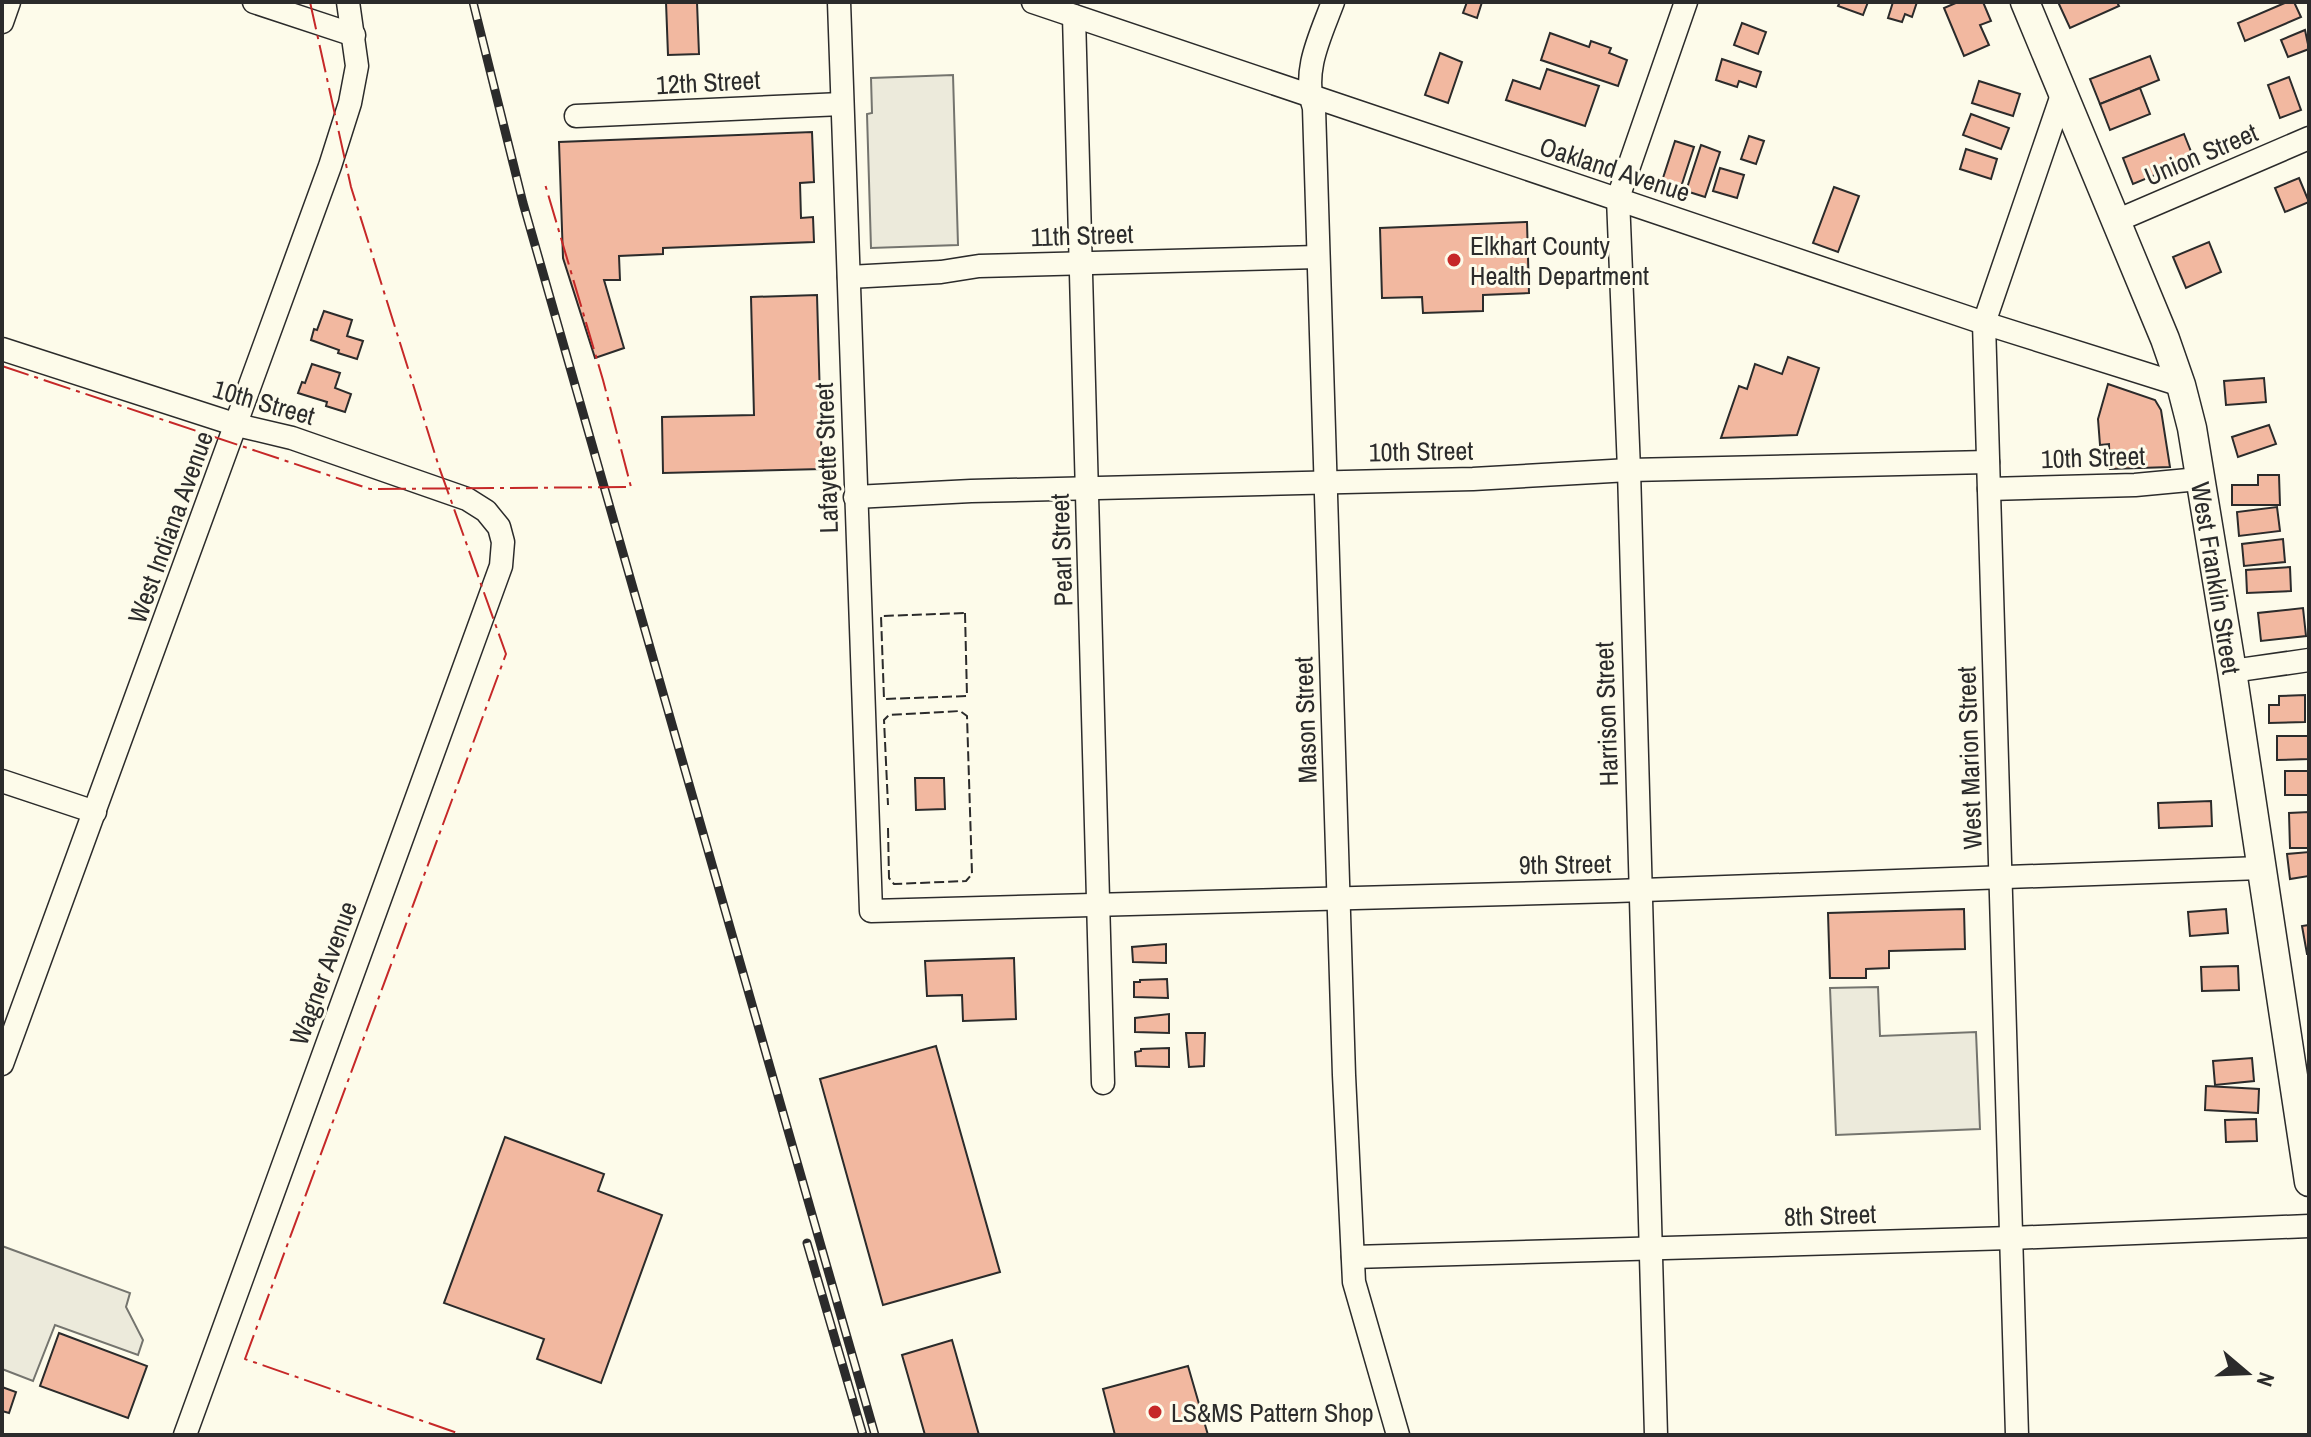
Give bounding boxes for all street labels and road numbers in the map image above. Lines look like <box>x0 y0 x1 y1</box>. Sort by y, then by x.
street label: 12th Street <box>655 62 761 102</box>
street label: Union Street <box>2139 114 2263 193</box>
street label: Oakland Avenue <box>1535 128 1695 210</box>
street label: 11th Street <box>1030 216 1134 254</box>
street label: 10th Street <box>209 371 319 433</box>
street label: Lafayette Street <box>806 382 846 534</box>
street label: West Indiana Avenue <box>119 426 221 628</box>
street label: 10th Street <box>1369 433 1474 469</box>
street label: 10th Street <box>2040 438 2146 476</box>
street label: West Franklin Street <box>2184 479 2250 677</box>
street label: Pearl Street <box>1042 493 1080 607</box>
street label: Harrison Street <box>1586 641 1626 787</box>
street label: Mason Street <box>1285 656 1325 784</box>
street label: West Marion Street <box>1948 666 1990 850</box>
street label: 9th Street <box>1518 846 1612 882</box>
street label: Wagner Avenue <box>281 896 365 1050</box>
street label: 8th Street <box>1783 1196 1877 1234</box>

